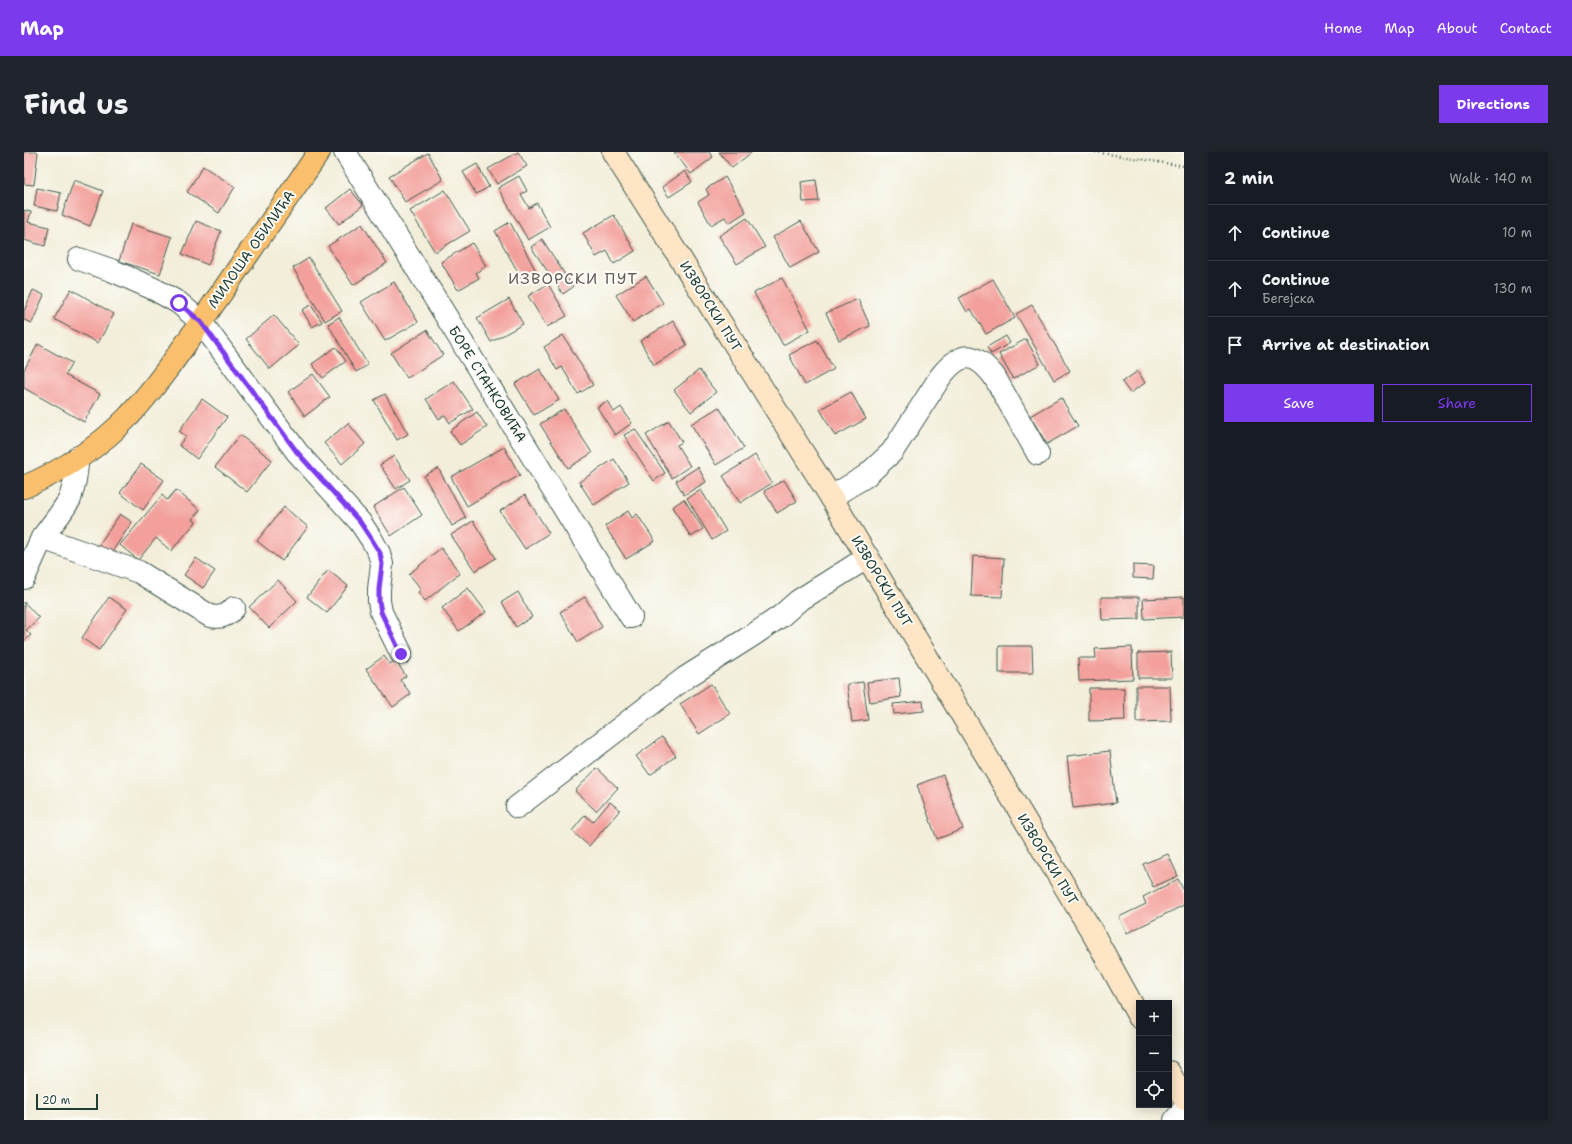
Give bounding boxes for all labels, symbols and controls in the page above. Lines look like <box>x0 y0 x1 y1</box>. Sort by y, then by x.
text: Map <box>20 16 64 41</box>
text: Home <box>1324 19 1363 37</box>
text: Map <box>1385 19 1415 37</box>
text: About <box>1437 19 1478 37</box>
text: Contact <box>1500 19 1552 37</box>
text: Find us <box>24 85 129 123</box>
button: Directions <box>1439 85 1548 123</box>
text: 2 min <box>1224 167 1274 189</box>
text: Walk · 140 m <box>1449 170 1532 187</box>
street label: МИЛОША ОБИЛИЋА <box>204 187 298 311</box>
icon: ahead <box>1224 222 1246 244</box>
text: Continue <box>1262 223 1330 243</box>
text: 10 m <box>1502 224 1532 241</box>
street label: ИЗВОРСКИ ПУТ <box>676 257 746 355</box>
district label: ИЗВОРСКИ ПУТ <box>508 268 638 289</box>
text: Continue <box>1262 270 1330 290</box>
icon: ahead <box>1224 278 1246 300</box>
text: 130 m <box>1494 280 1532 297</box>
text: Бегејска <box>1262 290 1315 307</box>
route start <box>170 294 188 312</box>
street label: БОРЕ СТАНКОВИЋА <box>445 322 531 446</box>
icon: arrive <box>1224 334 1246 356</box>
text: Arrive at destination <box>1262 335 1430 355</box>
button: Save <box>1224 384 1374 422</box>
button: Share <box>1382 384 1532 422</box>
street label: ИЗВОРСКИ ПУТ <box>848 532 917 630</box>
route end <box>392 645 410 663</box>
street label: ИЗВОРСКИ ПУТ <box>1014 810 1083 908</box>
map controls <box>1136 1000 1172 1108</box>
button: + <box>1136 1000 1172 1036</box>
button: − <box>1136 1036 1172 1072</box>
button: locate <box>1136 1072 1172 1108</box>
scale bar <box>36 1092 98 1111</box>
text: 20 m <box>42 1093 70 1108</box>

